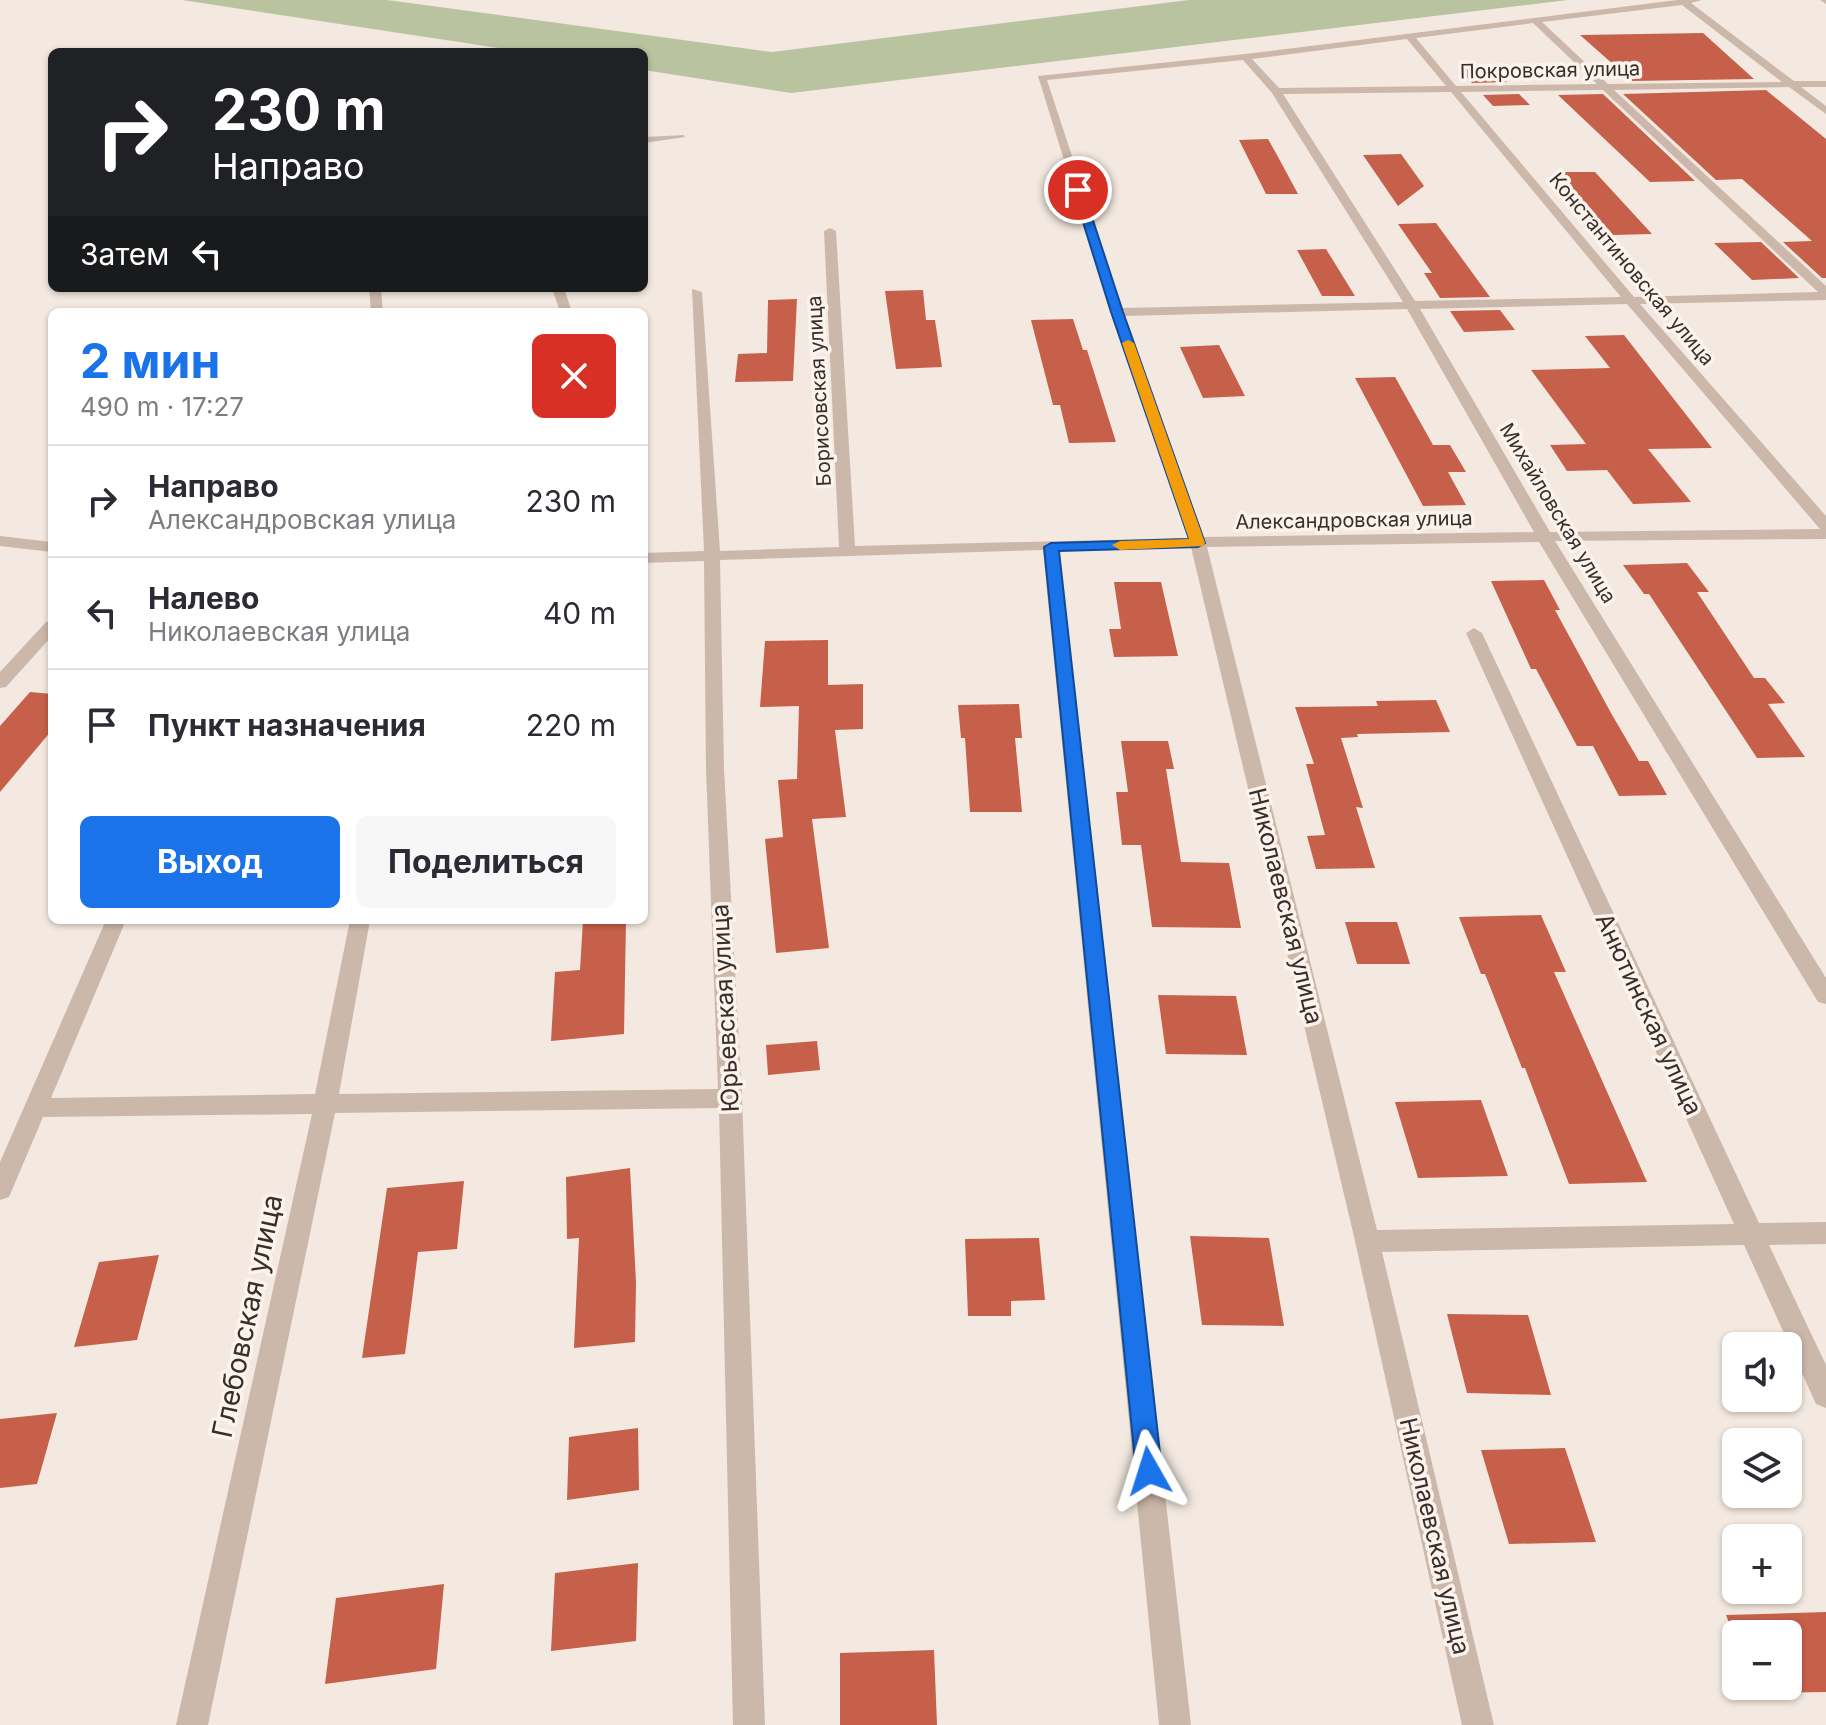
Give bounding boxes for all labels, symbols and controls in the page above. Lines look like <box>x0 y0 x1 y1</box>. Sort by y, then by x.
street label: Покровская улица <box>1460 56 1640 84</box>
text: 230 m <box>212 76 386 144</box>
icon: right <box>80 80 184 184</box>
text: Направо <box>212 144 365 188</box>
pin <box>1044 156 1112 224</box>
icon: arrive <box>1056 168 1100 212</box>
street label: Константиновская улица <box>1544 168 1720 370</box>
icon: left <box>185 232 229 276</box>
text: Затем <box>80 236 169 272</box>
street label: Борисовская улица <box>802 295 836 487</box>
text: 2 мин <box>80 331 220 390</box>
button: close <box>532 334 616 418</box>
text: 490 m · 17:27 <box>80 391 244 422</box>
street label: Михайловская улица <box>1495 419 1621 607</box>
text: Направо <box>148 468 279 504</box>
icon: right <box>80 479 124 523</box>
text: 230 m <box>526 483 616 519</box>
text: Александровская улица <box>148 504 456 535</box>
street label: Александровская улица <box>1235 506 1473 534</box>
text: Налево <box>148 580 260 616</box>
icon: left <box>80 591 124 635</box>
text: 40 m <box>543 595 616 631</box>
text: Николаевская улица <box>148 616 410 647</box>
icon: arrive <box>80 703 124 747</box>
text: Пункт назначения <box>148 707 426 743</box>
text: 220 m <box>526 707 616 743</box>
street label: Николаевская улица <box>1243 785 1329 1027</box>
button: Выход <box>80 816 340 908</box>
button: Поделиться <box>356 816 616 908</box>
street label: Юрьевская улица <box>705 903 745 1113</box>
street label: Анютинская улица <box>1590 908 1708 1120</box>
street label: Глебовская улица <box>205 1191 289 1441</box>
map controls <box>1722 1332 1802 1700</box>
button: sound <box>1722 1332 1802 1412</box>
street label: Николаевская улица <box>1394 1415 1476 1657</box>
button: layers <box>1722 1428 1802 1508</box>
position arrow <box>1107 1429 1191 1513</box>
button: + <box>1722 1524 1802 1604</box>
button: − <box>1722 1620 1802 1700</box>

